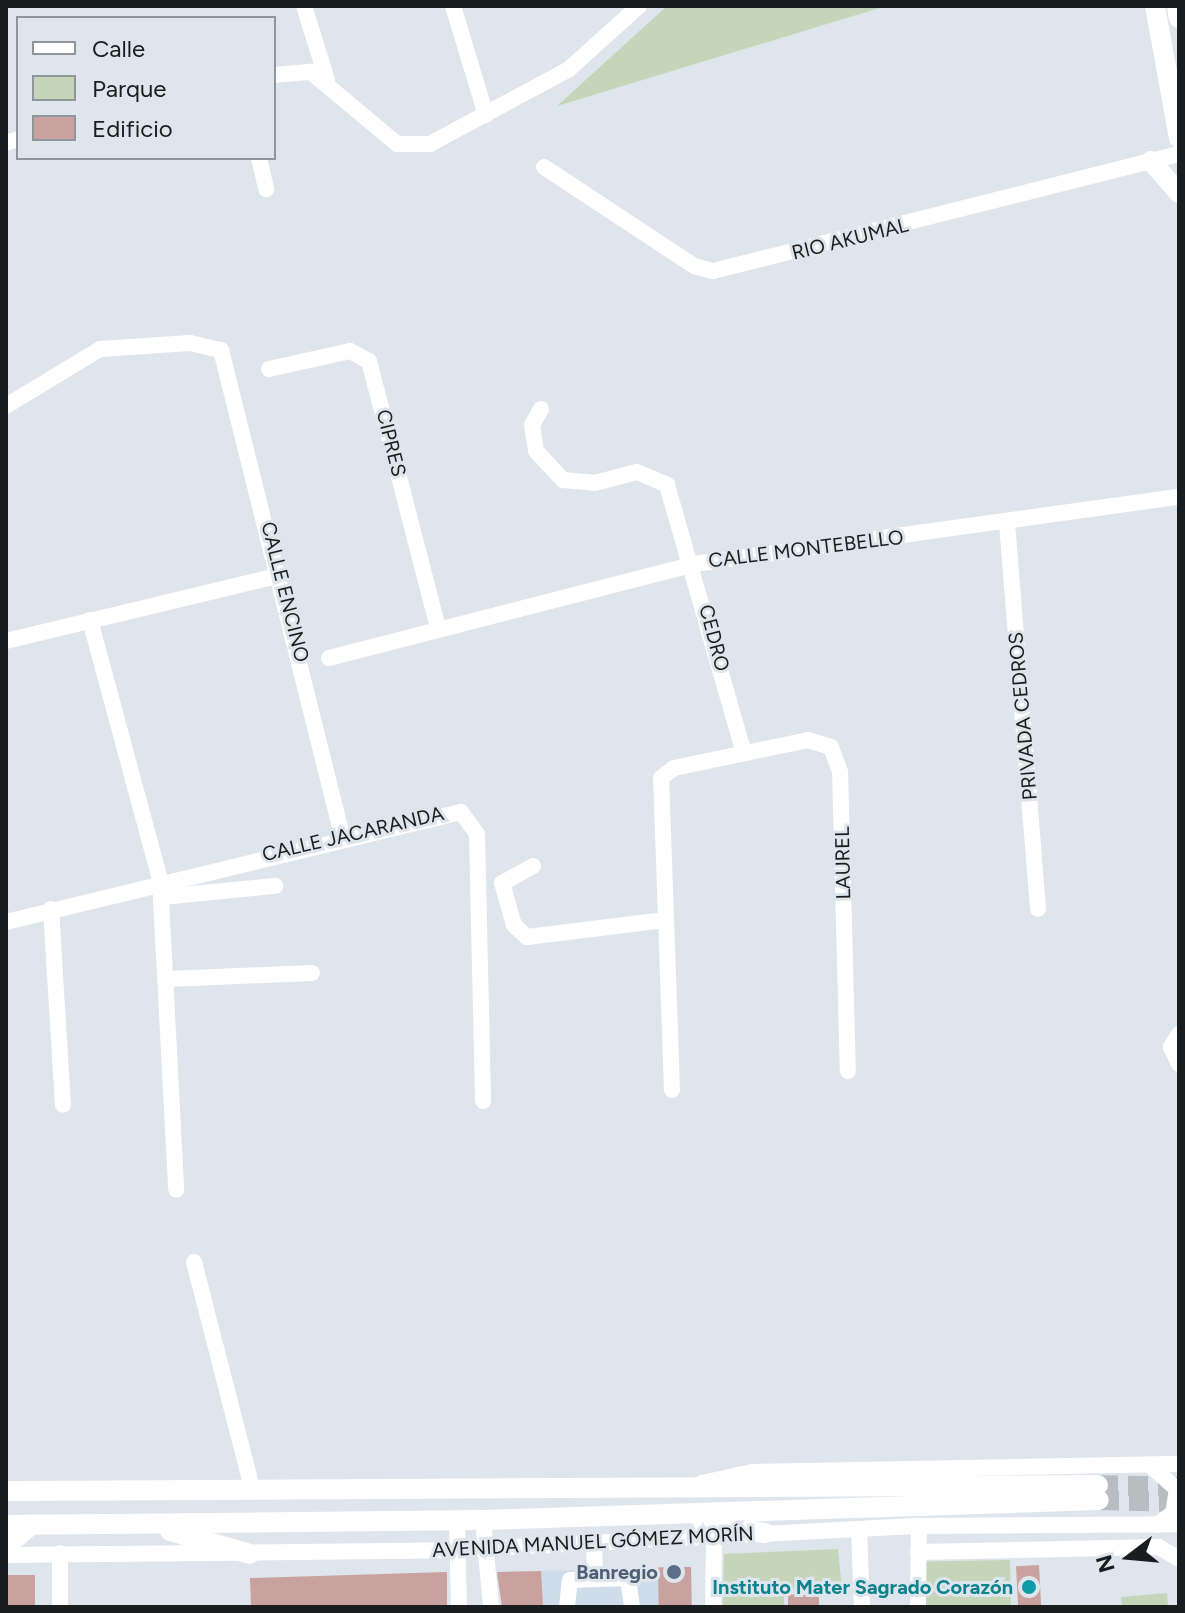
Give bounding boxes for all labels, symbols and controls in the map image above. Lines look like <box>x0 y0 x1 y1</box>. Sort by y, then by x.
legend <box>16 16 276 160</box>
text: Calle <box>92 34 145 63</box>
text: Parque <box>92 74 166 103</box>
text: Edificio <box>92 114 173 143</box>
street label: RIO AKUMAL <box>789 213 911 265</box>
street label: CIPRES <box>371 407 411 479</box>
street label: CALLE ENCINO <box>256 519 314 665</box>
street label: CALLE MONTEBELLO <box>707 525 905 573</box>
street label: CEDRO <box>694 602 734 674</box>
street label: PRIVADA CEDROS <box>1004 631 1042 801</box>
street label: CALLE JACARANDA <box>260 801 446 867</box>
street label: LAUREL <box>830 826 856 900</box>
north arrow <box>1089 1517 1169 1597</box>
street label: AVENIDA MANUEL GÓMEZ MORÍN <box>432 1522 754 1562</box>
text: N <box>1090 1552 1121 1576</box>
place label: Banregio <box>576 1560 658 1584</box>
marker: Banregio <box>665 1563 683 1581</box>
place label: Instituto Mater Sagrado Corazón <box>712 1575 1013 1599</box>
marker: Instituto Mater Sagrado Corazón <box>1020 1578 1038 1596</box>

